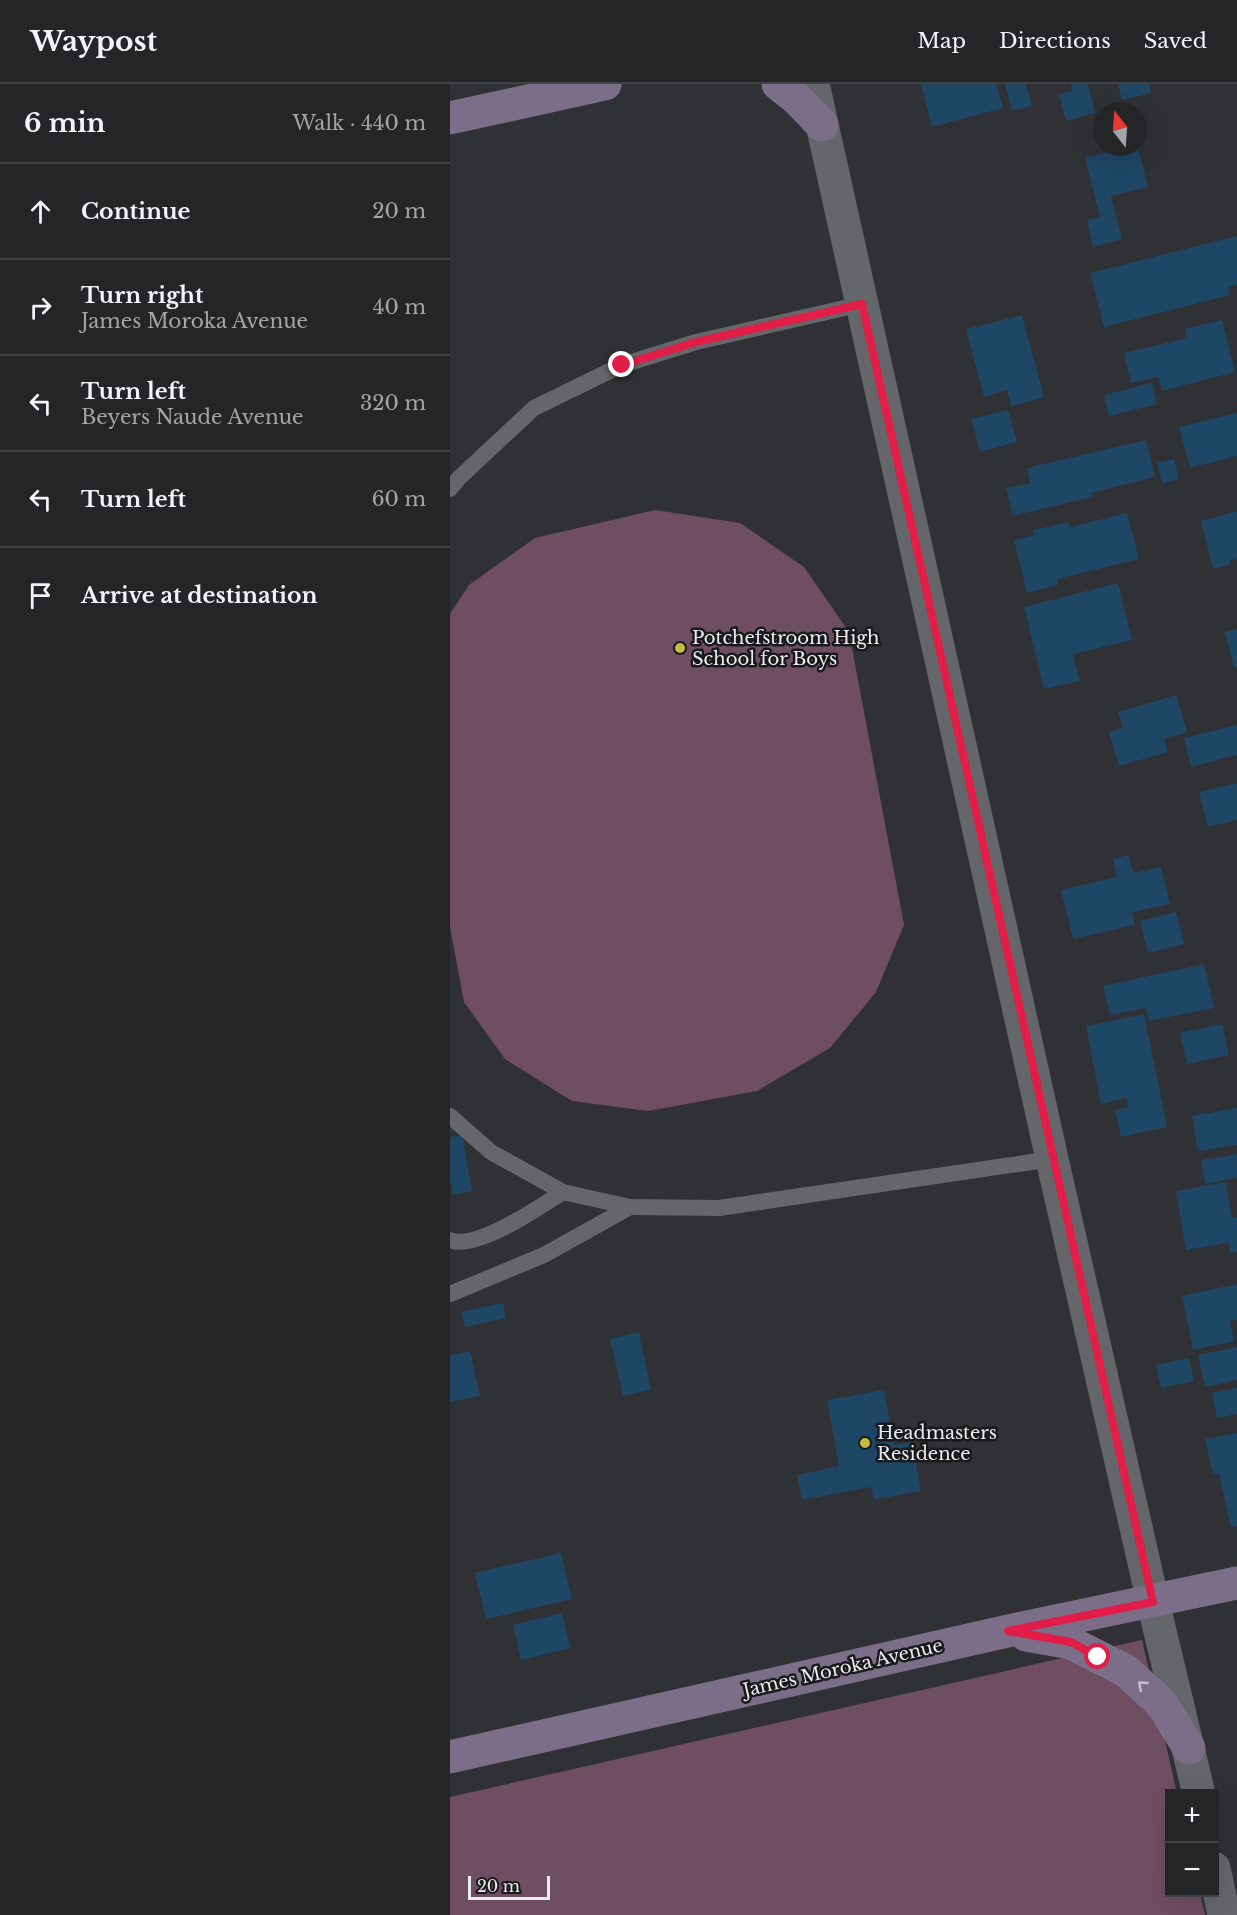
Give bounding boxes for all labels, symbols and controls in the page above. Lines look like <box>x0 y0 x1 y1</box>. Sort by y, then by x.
text: Waypost <box>30 24 157 59</box>
text: Map <box>917 28 966 54</box>
text: Directions <box>999 28 1111 54</box>
text: Saved <box>1144 28 1207 54</box>
north arrow <box>1093 102 1147 156</box>
text: 6 min <box>24 107 105 139</box>
text: Walk · 440 m <box>293 111 426 135</box>
icon: ahead <box>24 195 57 228</box>
text: Continue <box>81 198 190 225</box>
text: 20 m <box>372 199 426 223</box>
text: Turn right <box>81 282 203 309</box>
icon: right <box>24 291 57 324</box>
text: 40 m <box>373 295 426 319</box>
text: James Moroka Avenue <box>81 309 308 333</box>
route end <box>608 351 634 377</box>
text: Turn left <box>81 378 186 405</box>
icon: left <box>24 387 57 420</box>
text: 320 m <box>360 391 426 415</box>
text: Beyers Naude Avenue <box>81 405 304 429</box>
icon: left <box>24 483 57 516</box>
text: Turn left <box>81 486 186 513</box>
text: 60 m <box>372 487 426 511</box>
icon: arrive <box>24 579 57 612</box>
text: Arrive at destination <box>81 582 318 609</box>
place label: Potchefstroom High School for Boys <box>692 627 880 670</box>
marker: Potchefstroom High School for Boys <box>673 641 687 655</box>
place label: Headmasters Residence <box>877 1422 997 1465</box>
marker: Headmasters Residence <box>858 1436 872 1450</box>
street label: James Moroka Avenue <box>739 1634 945 1702</box>
route start <box>1084 1643 1110 1669</box>
one-way arrow <box>1138 1681 1149 1692</box>
map controls <box>1165 1789 1219 1897</box>
button: + <box>1165 1789 1219 1843</box>
button: − <box>1165 1843 1219 1897</box>
scale bar <box>468 1873 550 1900</box>
text: 20 m <box>477 1876 520 1896</box>

